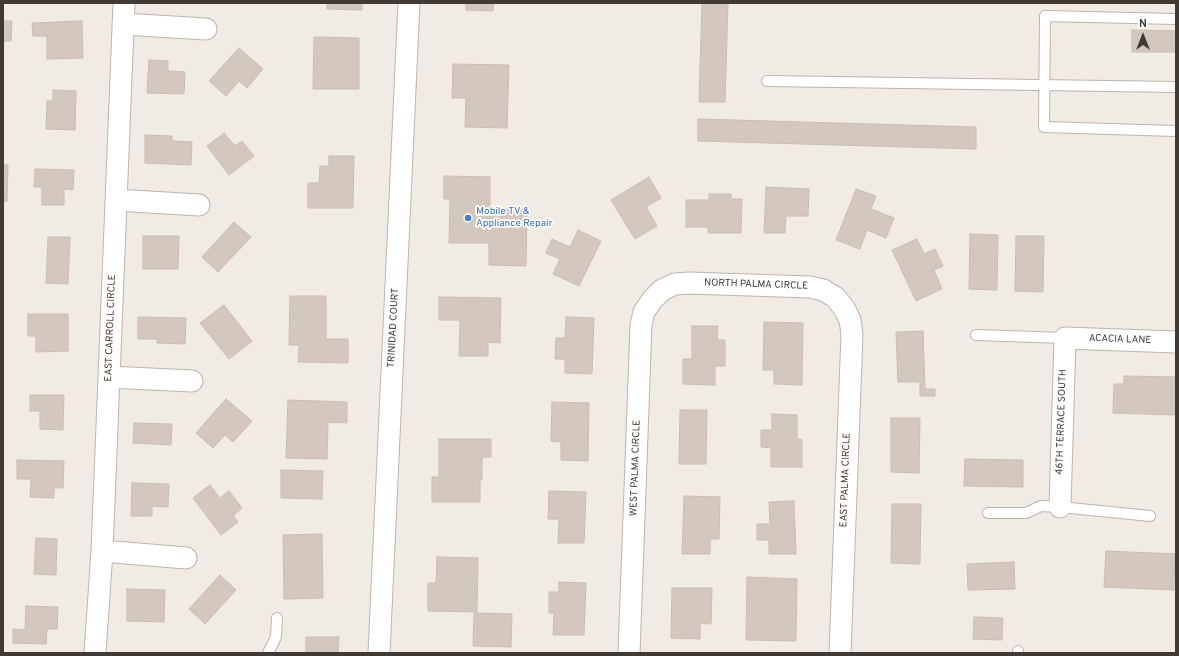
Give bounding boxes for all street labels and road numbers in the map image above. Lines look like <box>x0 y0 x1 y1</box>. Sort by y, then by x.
street label: EAST CARROLL CIRCLE <box>103 274 119 382</box>
street label: NORTH PALMA CIRCLE <box>704 277 808 293</box>
street label: TRINIDAD COURT <box>386 288 402 368</box>
street label: ACACIA LANE <box>1089 333 1151 347</box>
street label: 46TH TERRACE SOUTH <box>1054 369 1070 475</box>
street label: WEST PALMA CIRCLE <box>628 420 644 516</box>
street label: EAST PALMA CIRCLE <box>838 432 854 528</box>

